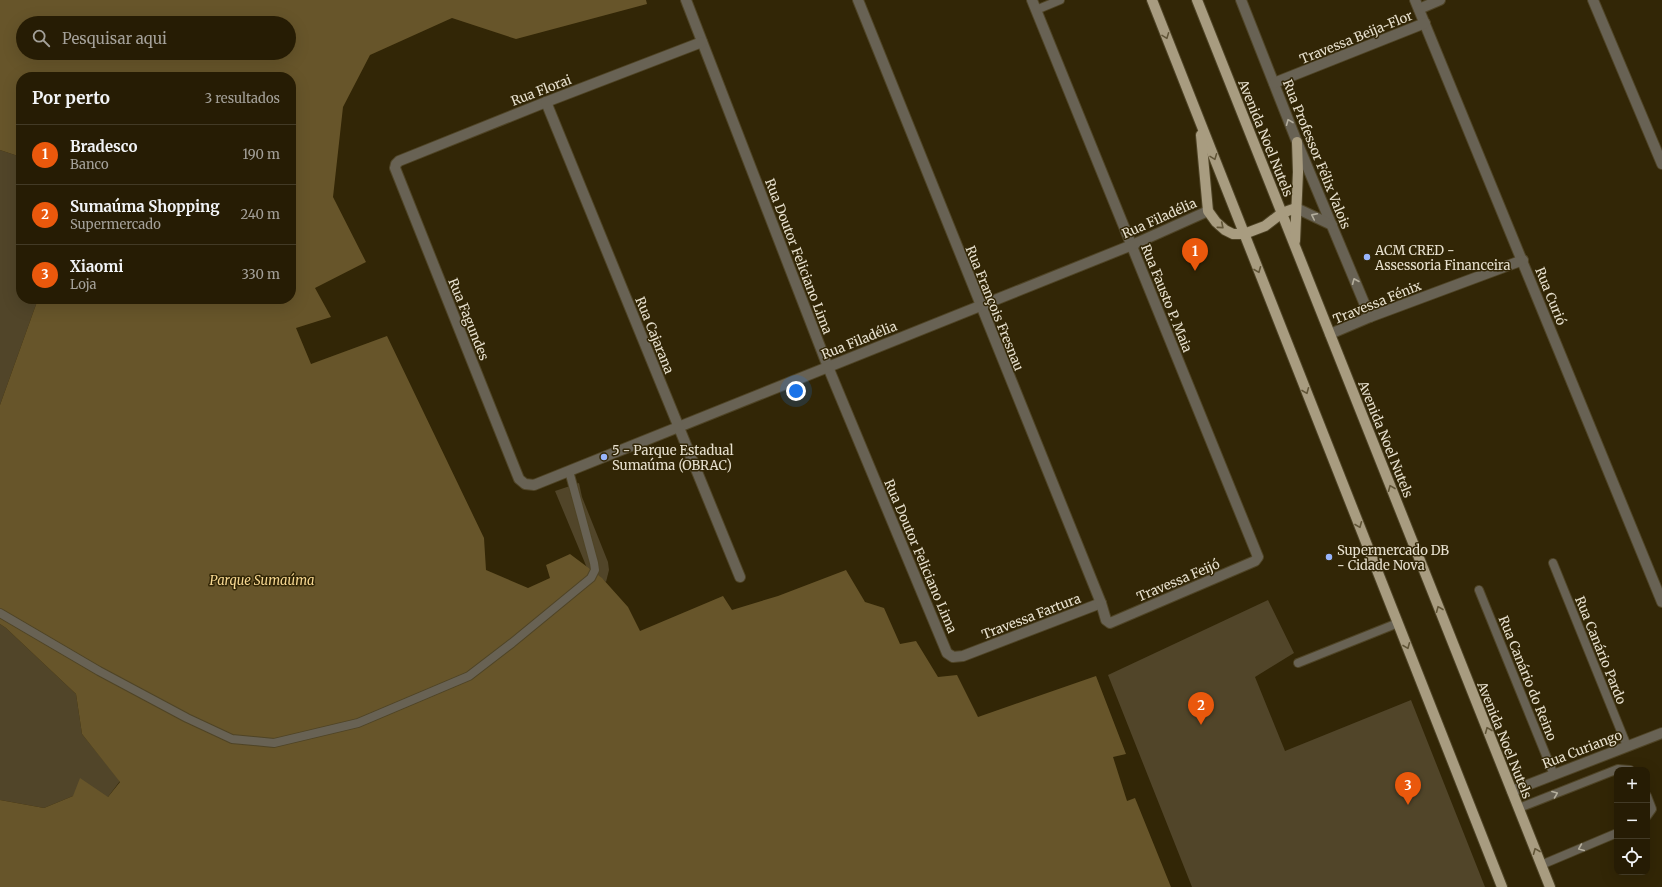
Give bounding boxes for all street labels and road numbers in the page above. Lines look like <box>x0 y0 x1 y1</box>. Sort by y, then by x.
street label: Travessa Beija-Flor <box>1297 7 1415 68</box>
street label: Rua Florai <box>508 71 574 110</box>
street label: Avenida Noel Nutels <box>1234 76 1297 199</box>
street label: Rua Professor Félix Valois <box>1279 77 1354 231</box>
street label: Rua Doutor Feliciano Lima <box>761 176 836 336</box>
street label: Rua Filadélia <box>1119 194 1199 242</box>
street label: Rua Fausto P. Maia <box>1137 242 1196 355</box>
street label: Rua François Fresnau <box>962 243 1027 373</box>
street label: Rua Curió <box>1531 265 1570 328</box>
street label: Rua Fagundes <box>444 276 493 363</box>
street label: Travessa Fénix <box>1331 277 1424 328</box>
street label: Rua Cajarana <box>631 294 678 376</box>
street label: Rua Filadélia <box>819 318 899 363</box>
street label: Avenida Noel Nutels <box>1354 377 1417 500</box>
street label: Rua Doutor Feliciano Lima <box>880 477 961 636</box>
street label: Travessa Feijó <box>1134 555 1223 606</box>
street label: Travessa Fartura <box>979 590 1083 643</box>
street label: Rua Canário Pardo <box>1571 594 1630 707</box>
street label: Rua Canário do Reino <box>1495 613 1561 744</box>
street label: Avenida Noel Nutels <box>1473 678 1536 801</box>
street label: Rua Curiango <box>1540 726 1625 773</box>

